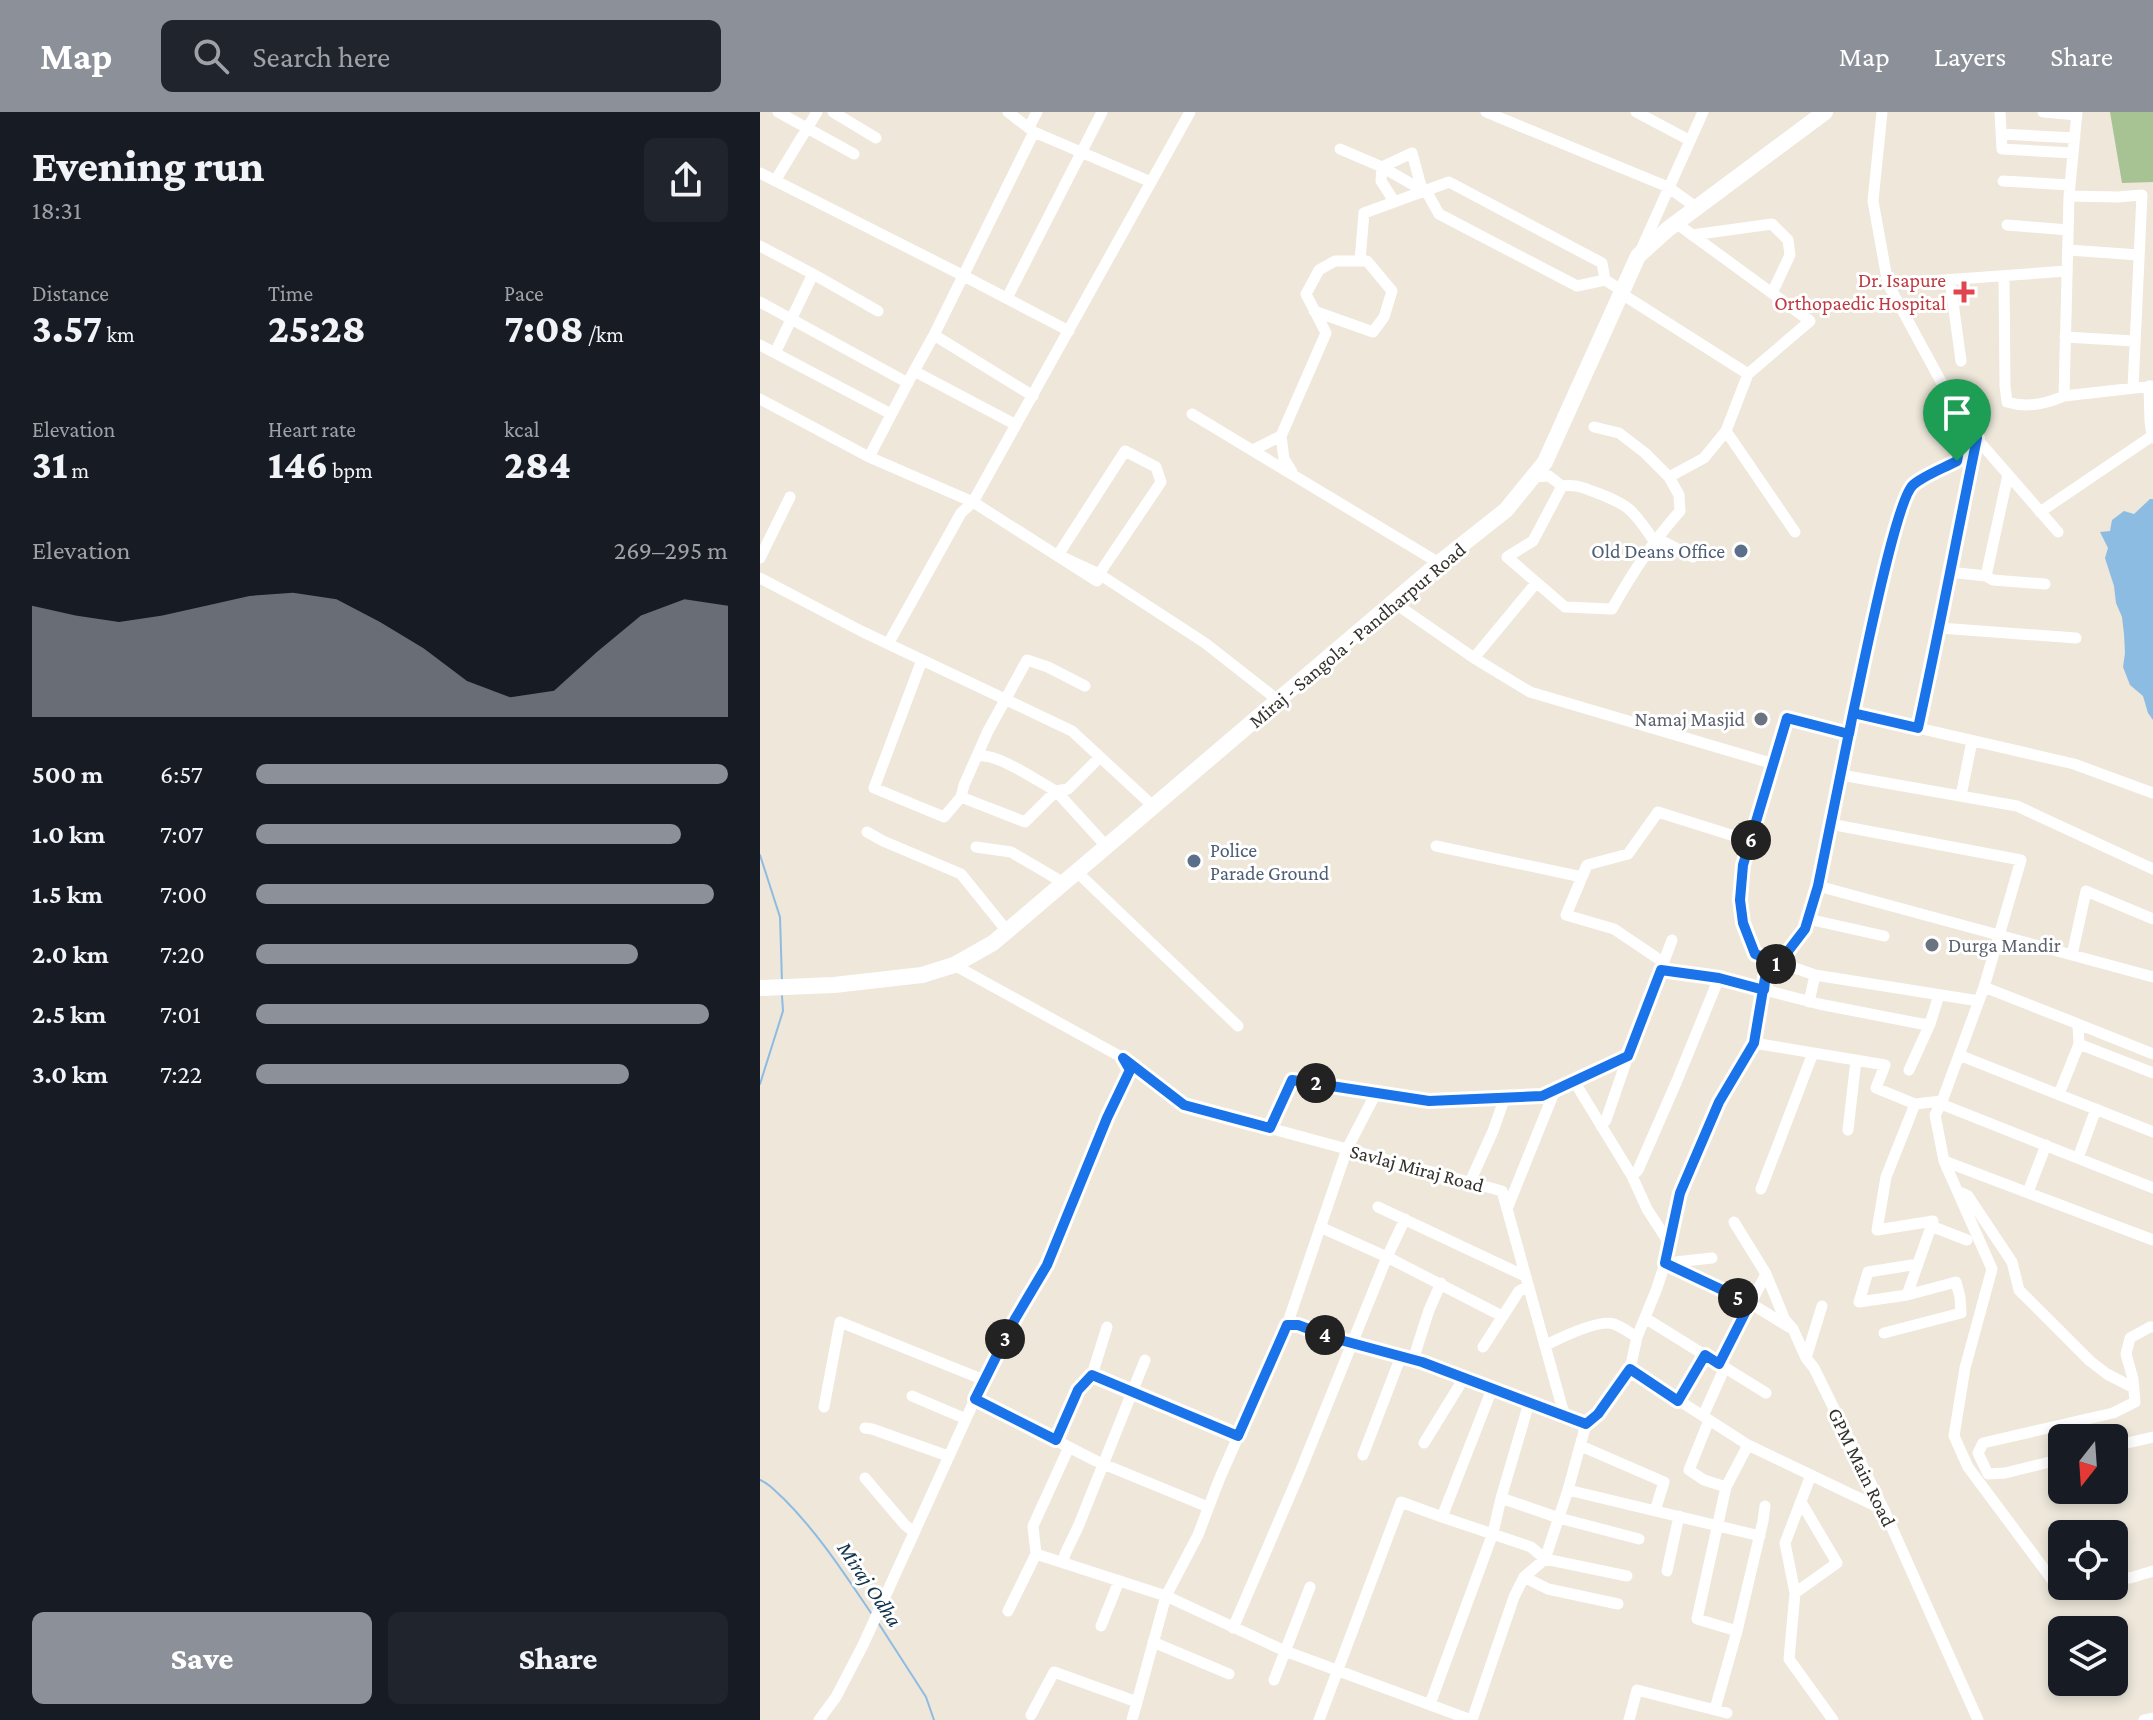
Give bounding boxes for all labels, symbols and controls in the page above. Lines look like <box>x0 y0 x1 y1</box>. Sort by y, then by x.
search box <box>161 20 721 92</box>
icon: search <box>189 34 233 78</box>
text: Map <box>40 35 113 77</box>
text: Search here <box>253 40 390 73</box>
text: Map <box>1839 41 1890 72</box>
text: Layers <box>1934 41 2006 72</box>
text: Share <box>2050 41 2113 72</box>
button: share <box>644 138 728 222</box>
text: Evening run <box>32 142 264 190</box>
text: 18:31 <box>32 196 82 225</box>
place label: Dr. Isapure Orthopaedic Hospital <box>1774 269 1946 315</box>
text: Distance <box>32 281 109 306</box>
text: Time <box>268 281 313 306</box>
text: Pace <box>504 281 544 306</box>
marker: Dr. Isapure Orthopaedic Hospital <box>1953 281 1975 303</box>
text: 3.57 <box>32 306 102 351</box>
text: 25:28 <box>268 306 366 351</box>
text: 7:08 <box>504 306 584 351</box>
text: km <box>102 322 135 347</box>
text: /km <box>584 322 624 347</box>
pin <box>1923 379 1991 461</box>
icon: arrive <box>1935 391 1979 435</box>
text: Elevation <box>32 417 115 442</box>
text: Heart rate <box>268 417 356 442</box>
text: kcal <box>504 417 539 442</box>
text: 31 <box>32 442 67 487</box>
text: 146 <box>268 442 328 487</box>
text: 284 <box>504 442 571 487</box>
text: m <box>67 458 89 483</box>
text: bpm <box>328 458 373 483</box>
text: Elevation <box>32 536 130 565</box>
text: 269–295 m <box>614 536 728 565</box>
street label: Miraj - Sangola - Pandharpur Road <box>1244 538 1471 733</box>
place label: Old Deans Office <box>1591 540 1725 562</box>
marker: Old Deans Office <box>1732 542 1750 560</box>
place label: Namaj Masjid <box>1634 708 1745 731</box>
marker: Namaj Masjid <box>1752 710 1770 728</box>
text: 500 m <box>32 760 103 789</box>
text: 6:57 <box>160 760 203 789</box>
text: 1.0 km <box>32 820 105 849</box>
text: 7:07 <box>160 820 204 849</box>
pin: 6 <box>1731 820 1771 860</box>
text: 6 <box>1745 827 1757 852</box>
place label: Police Parade Ground <box>1210 839 1330 884</box>
marker: Police Parade Ground <box>1185 852 1203 870</box>
text: 1.5 km <box>32 880 103 909</box>
text: 7:00 <box>160 880 207 909</box>
place label: Durga Mandir <box>1948 934 2061 957</box>
marker: Durga Mandir <box>1923 936 1941 954</box>
text: 2.0 km <box>32 940 109 969</box>
text: 7:20 <box>160 940 205 969</box>
pin: 1 <box>1756 944 1796 984</box>
text: 1 <box>1772 951 1780 976</box>
text: 2.5 km <box>32 1000 106 1029</box>
text: 7:01 <box>160 1000 201 1029</box>
text: 3.0 km <box>32 1060 108 1089</box>
text: 7:22 <box>160 1060 202 1089</box>
pin: 2 <box>1296 1063 1336 1103</box>
text: 2 <box>1310 1070 1322 1095</box>
street label: Savlaj Miraj Road <box>1347 1140 1487 1198</box>
pin: 5 <box>1718 1278 1758 1318</box>
text: 5 <box>1733 1285 1743 1310</box>
pin: 4 <box>1305 1315 1345 1355</box>
pin: 3 <box>985 1319 1025 1359</box>
text: 4 <box>1319 1322 1331 1347</box>
text: 3 <box>1000 1326 1010 1351</box>
street label: GPM Main Road <box>1824 1404 1900 1530</box>
north arrow <box>2048 1424 2128 1504</box>
map controls <box>2048 1424 2128 1696</box>
button: locate <box>2048 1520 2128 1600</box>
water label: Miraj Odha <box>831 1536 908 1632</box>
button: Save <box>32 1612 372 1704</box>
button: Share <box>388 1612 728 1704</box>
button: layers <box>2048 1616 2128 1696</box>

